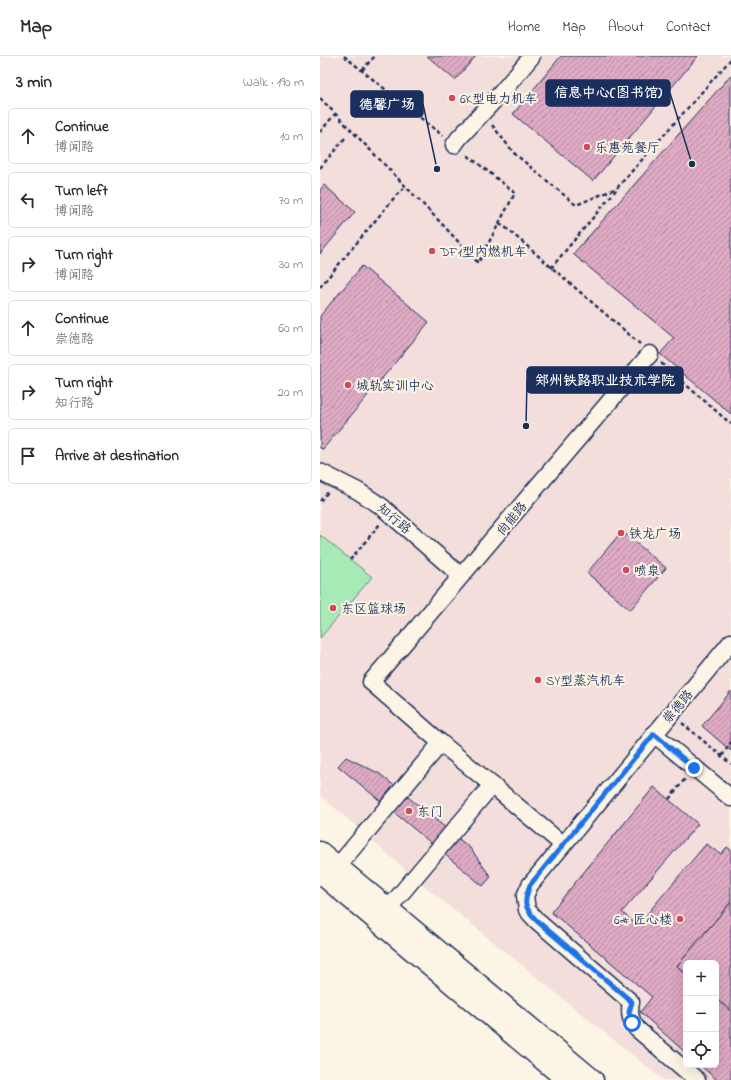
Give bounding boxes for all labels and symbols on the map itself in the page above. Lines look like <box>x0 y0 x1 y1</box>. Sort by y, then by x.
callout: 信息中心(图书馆) <box>546 80 670 106</box>
text: 信息中心(图书馆) <box>554 83 663 104</box>
place label: 6K型电力机车 <box>460 90 537 109</box>
callout: 德馨广场 <box>351 91 423 117</box>
marker: 6K型电力机车 <box>447 93 457 103</box>
text: 德馨广场 <box>359 95 415 116</box>
place label: 乐惠苑餐厅 <box>595 139 660 158</box>
marker: 乐惠苑餐厅 <box>582 142 592 152</box>
place label: DF1型内燃机车 <box>439 243 527 262</box>
marker: DF1型内燃机车 <box>427 246 437 256</box>
callout: 郑州铁路职业技术学院 <box>527 367 683 393</box>
text: 郑州铁路职业技术学院 <box>535 371 675 392</box>
place label: 城轨实训中心 <box>356 377 434 396</box>
marker: 城轨实训中心 <box>343 380 353 390</box>
street label: 尚能路 <box>492 498 532 540</box>
street label: 知行路 <box>373 499 415 539</box>
place label: 铁龙广场 <box>629 525 681 544</box>
marker: 铁龙广场 <box>616 528 626 538</box>
place label: 喷泉 <box>634 562 660 581</box>
marker: 喷泉 <box>621 565 631 575</box>
place label: 东区篮球场 <box>341 600 406 619</box>
marker: 东区篮球场 <box>328 603 338 613</box>
place label: SY型蒸汽机车 <box>546 672 625 691</box>
marker: SY型蒸汽机车 <box>533 675 543 685</box>
street label: 崇德路 <box>658 686 698 728</box>
route end <box>685 759 703 777</box>
place label: 东门 <box>417 803 443 822</box>
marker: 东门 <box>404 806 414 816</box>
place label: 6# 匠心楼 <box>614 911 672 930</box>
marker: 6# 匠心楼 <box>675 914 685 924</box>
route start <box>623 1014 641 1032</box>

